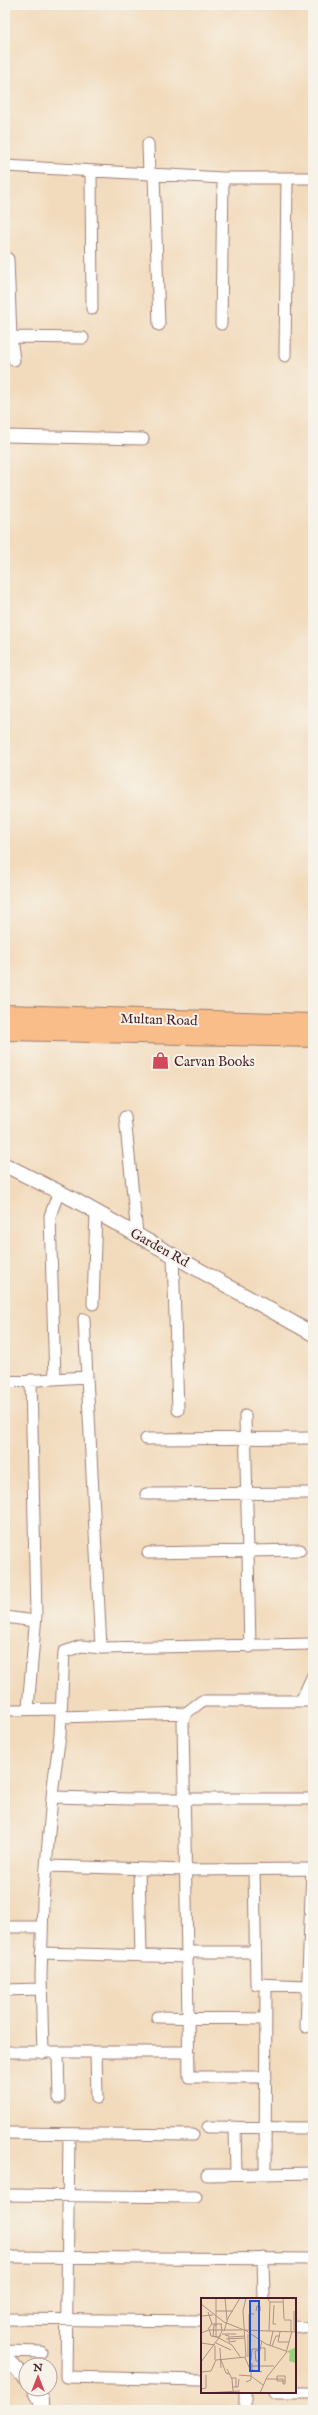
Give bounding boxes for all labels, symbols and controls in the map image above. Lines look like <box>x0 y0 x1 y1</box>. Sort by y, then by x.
street label: Multan Road <box>120 1010 198 1030</box>
shop icon: Carvan Books <box>151 1051 171 1071</box>
place label: Carvan Books <box>174 1053 255 1071</box>
street label: Garden Rd <box>127 1224 193 1272</box>
inset map <box>201 2298 296 2393</box>
north arrow <box>18 2357 58 2397</box>
text: N <box>32 2361 43 2375</box>

